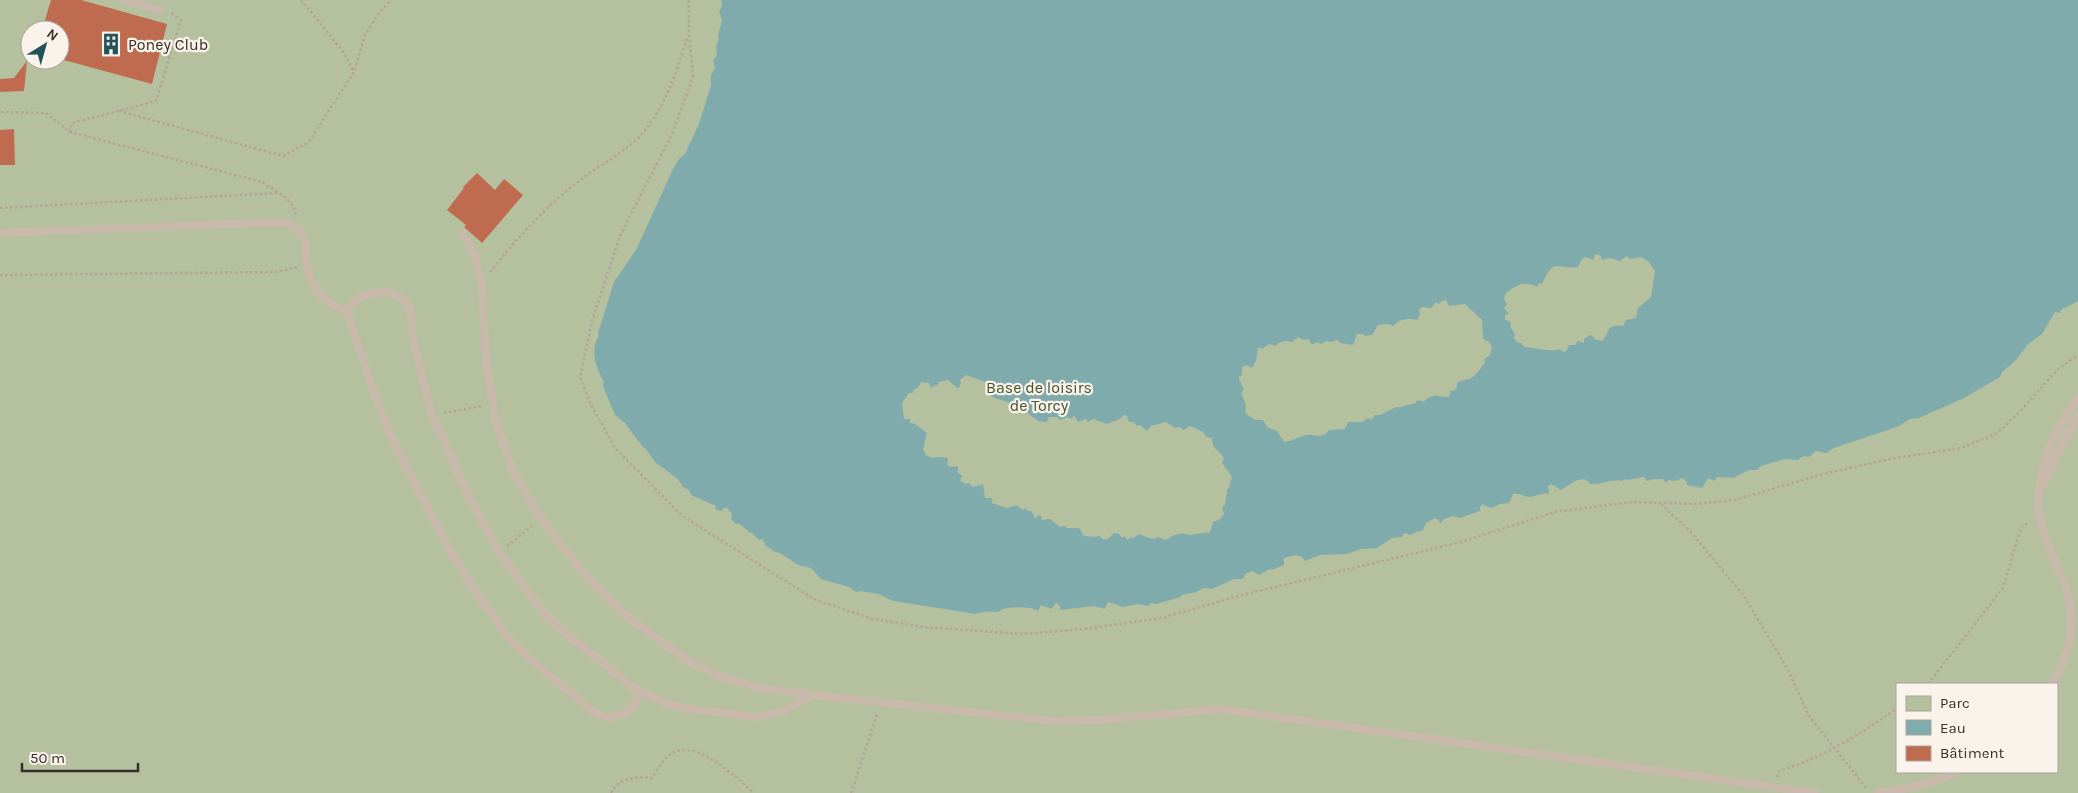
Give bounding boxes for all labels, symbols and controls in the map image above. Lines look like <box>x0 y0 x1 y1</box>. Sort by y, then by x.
north arrow <box>20 20 70 70</box>
text: N <box>43 25 62 45</box>
building icon: Poney Club <box>98 31 124 57</box>
place label: Poney Club <box>128 35 208 54</box>
park label: Base de loisirs de Torcy <box>986 378 1092 415</box>
legend <box>1896 683 2058 773</box>
text: Parc <box>1940 694 1970 712</box>
text: Eau <box>1940 719 1966 737</box>
scale bar <box>22 740 139 772</box>
text: Bâtiment <box>1940 744 2004 762</box>
text: 50 m <box>30 749 65 767</box>

